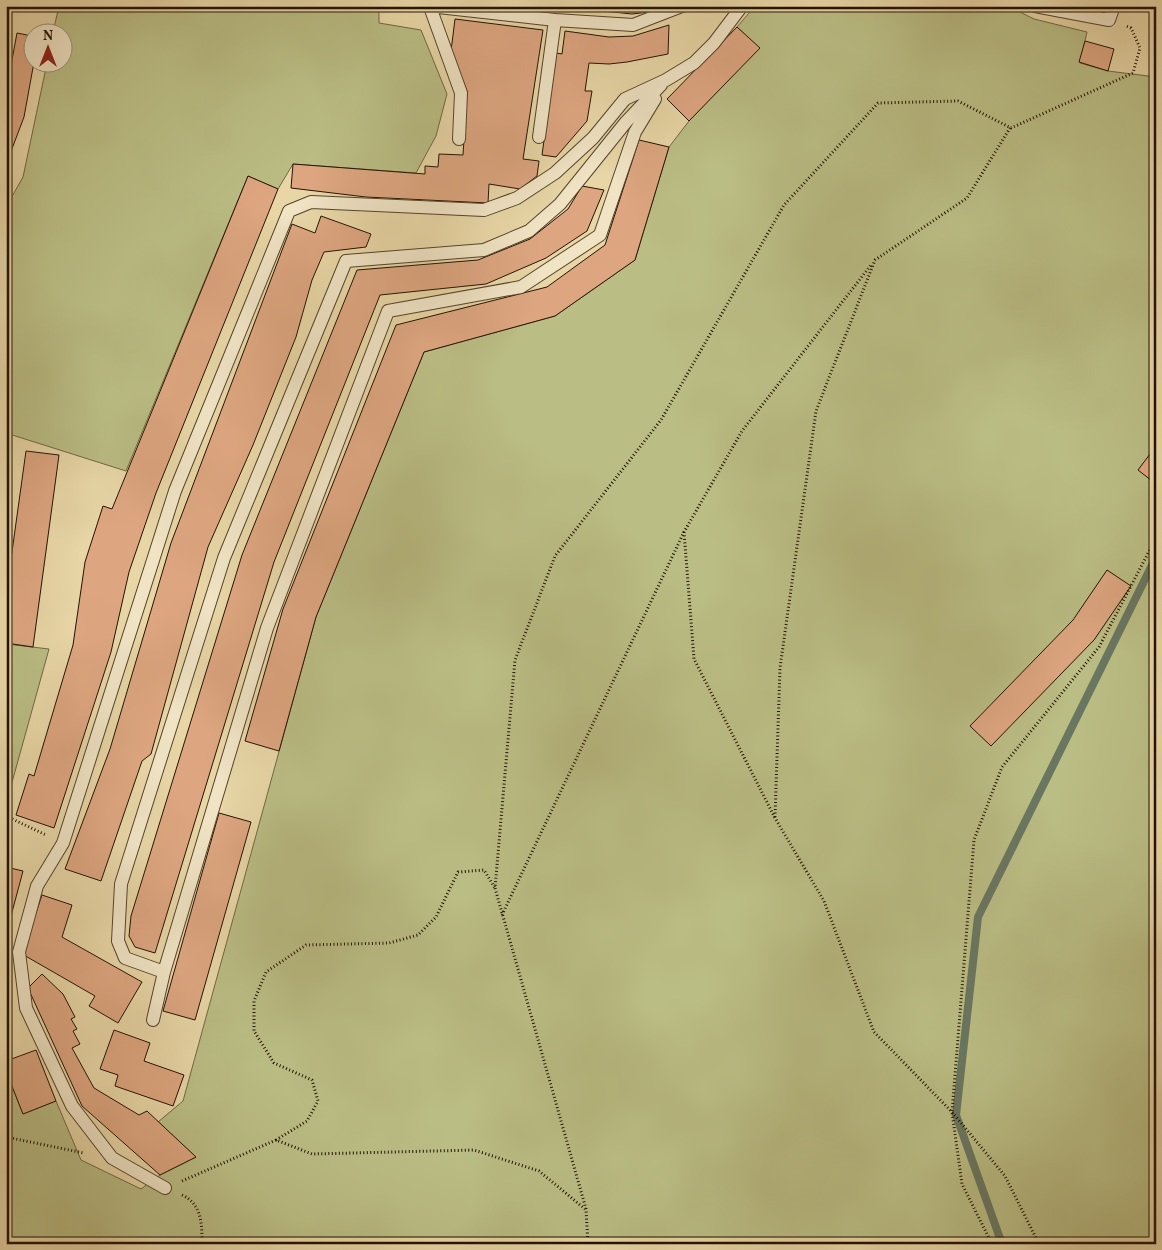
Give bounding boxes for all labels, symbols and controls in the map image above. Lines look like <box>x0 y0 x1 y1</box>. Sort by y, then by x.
north arrow <box>22 22 72 72</box>
text: N <box>43 27 53 46</box>

